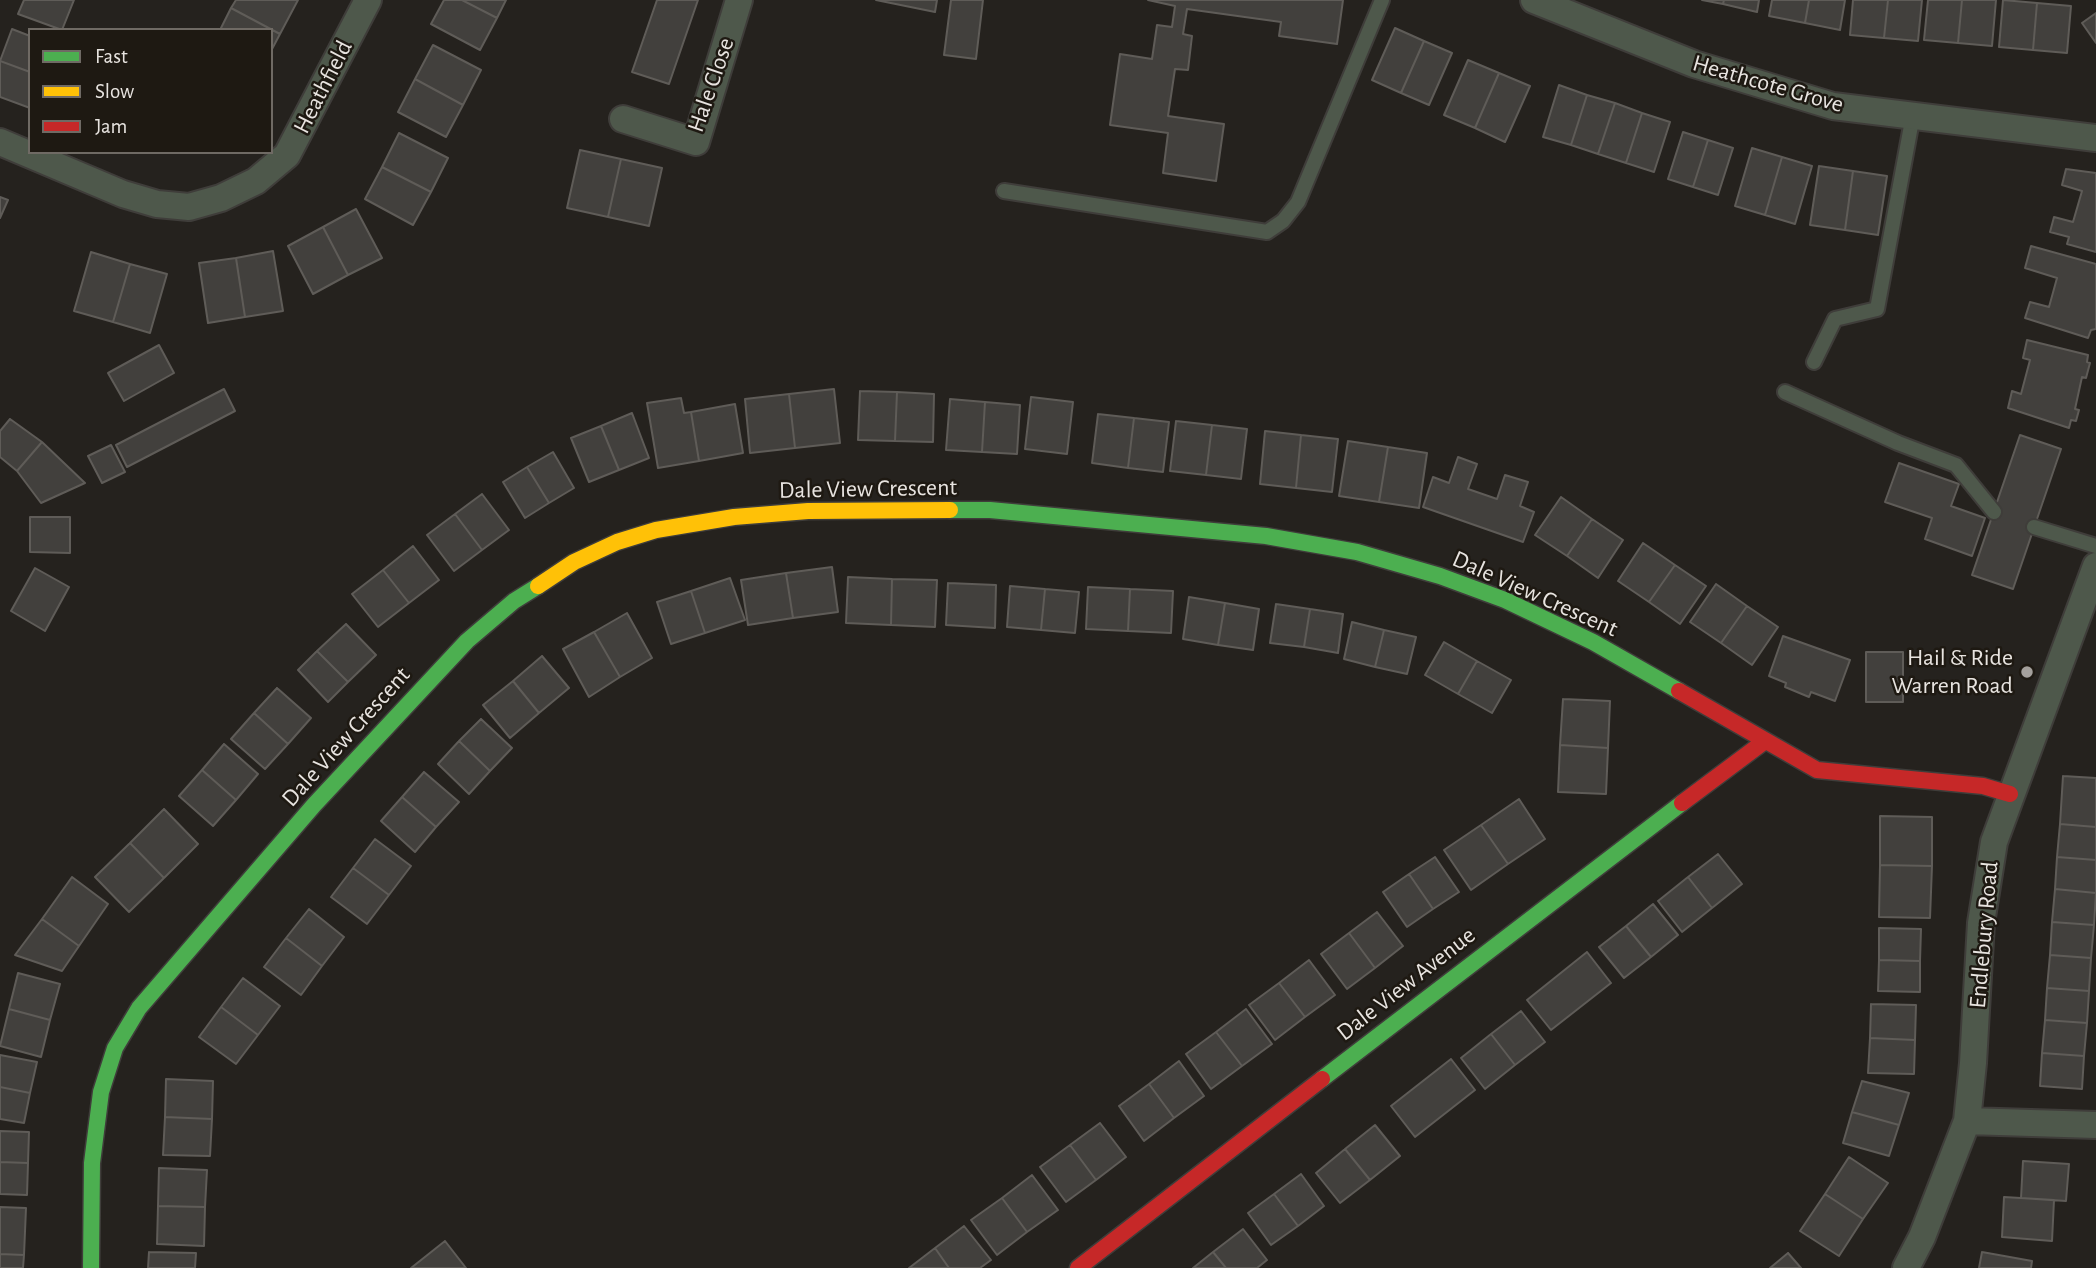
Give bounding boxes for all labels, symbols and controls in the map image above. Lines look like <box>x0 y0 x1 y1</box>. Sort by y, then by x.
legend <box>28 28 273 154</box>
street label: Hale Close <box>681 34 741 136</box>
street label: Heathfield <box>287 36 359 138</box>
text: Fast <box>95 46 128 67</box>
street label: Heathcote Grove <box>1689 49 1847 119</box>
text: Slow <box>95 81 134 102</box>
text: Jam <box>95 116 127 137</box>
street label: Dale View Crescent <box>779 473 957 505</box>
street label: Dale View Crescent <box>1448 545 1622 643</box>
place label: Hail & Ride Warren Road <box>1891 644 2013 700</box>
street label: Dale View Crescent <box>276 661 416 813</box>
marker: Hail & Ride Warren Road <box>2019 664 2035 680</box>
street label: Endlebury Road <box>1963 860 2005 1010</box>
street label: Dale View Avenue <box>1331 921 1481 1047</box>

